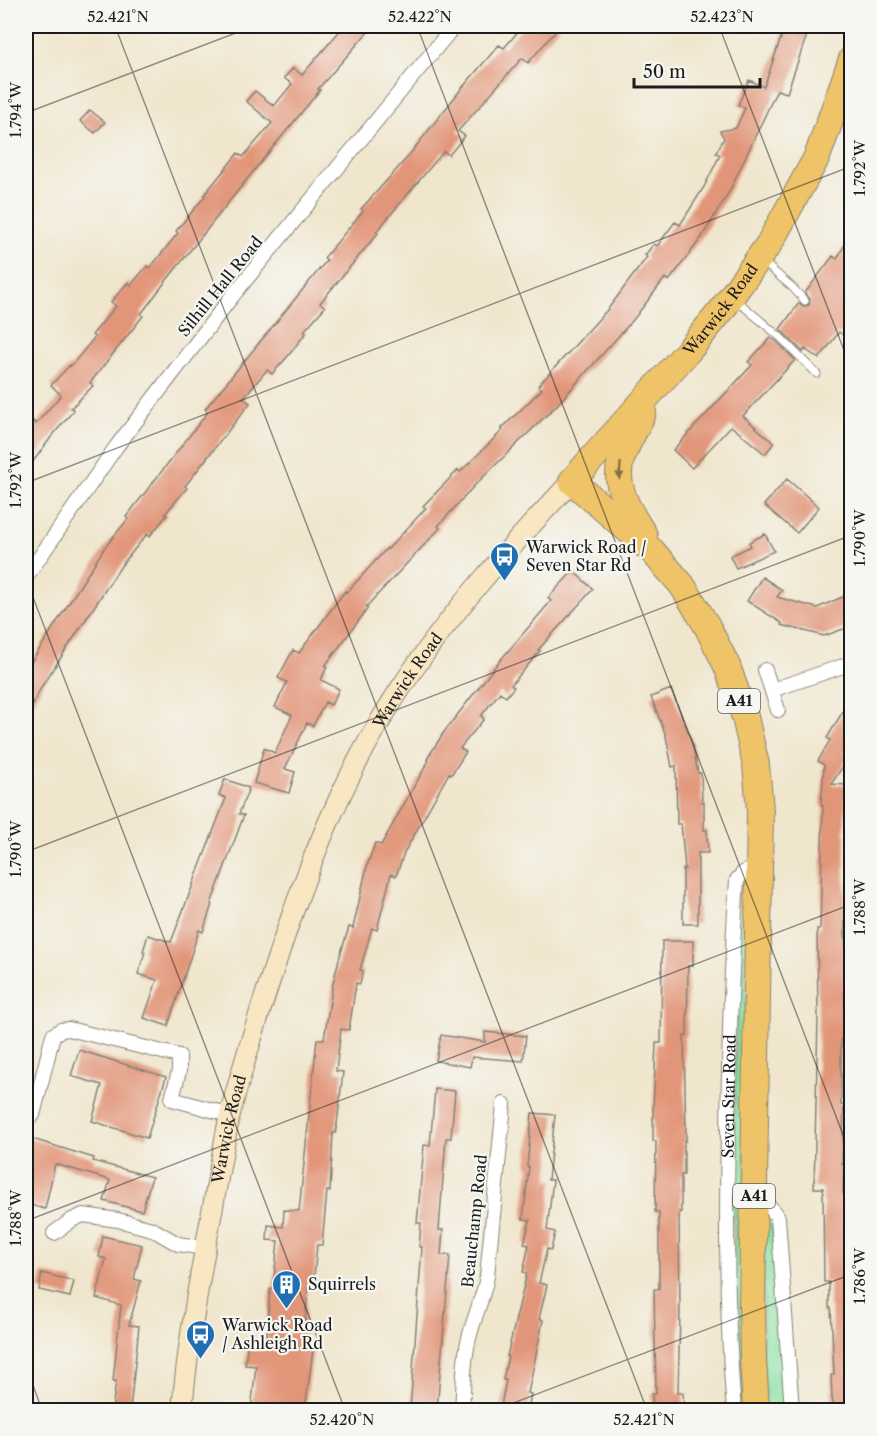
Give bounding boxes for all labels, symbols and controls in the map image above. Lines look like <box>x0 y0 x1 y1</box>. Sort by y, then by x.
text: 52.421°N <box>87 7 149 26</box>
text: 52.422°N <box>388 7 452 26</box>
text: 52.423°N <box>690 7 754 26</box>
scale bar <box>634 51 760 89</box>
text: 50 m <box>643 61 686 83</box>
text: 1.794°W <box>6 81 25 138</box>
text: 1.792°W <box>850 139 869 196</box>
street label: Silhill Hall Road <box>173 232 267 340</box>
street label: Warwick Road <box>678 259 762 360</box>
text: 1.792°W <box>6 451 25 508</box>
one-way arrow <box>616 462 625 481</box>
text: 1.790°W <box>850 509 869 567</box>
place label: Warwick Road / Seven Star Rd <box>525 537 647 575</box>
bus stop icon: Warwick Road / Seven Star Rd <box>489 540 521 582</box>
street label: Warwick Road <box>368 628 447 732</box>
road number: A41 <box>718 689 760 713</box>
text: 1.790°W <box>6 820 25 878</box>
text: 1.788°W <box>850 878 869 935</box>
street label: Seven Star Road <box>717 1034 740 1158</box>
street label: Warwick Road <box>207 1072 250 1186</box>
street label: Beauchamp Road <box>457 1153 491 1289</box>
road number: A41 <box>733 1184 775 1208</box>
text: 1.788°W <box>6 1189 25 1246</box>
text: 1.786°W <box>850 1247 869 1304</box>
building icon: Squirrels <box>271 1268 303 1310</box>
place label: Squirrels <box>308 1274 376 1294</box>
place label: Warwick Road / Ashleigh Rd <box>221 1315 333 1353</box>
bus stop icon: Warwick Road / Ashleigh Rd <box>185 1318 217 1360</box>
text: 52.420°N <box>310 1410 374 1429</box>
text: 52.421°N <box>613 1410 675 1429</box>

